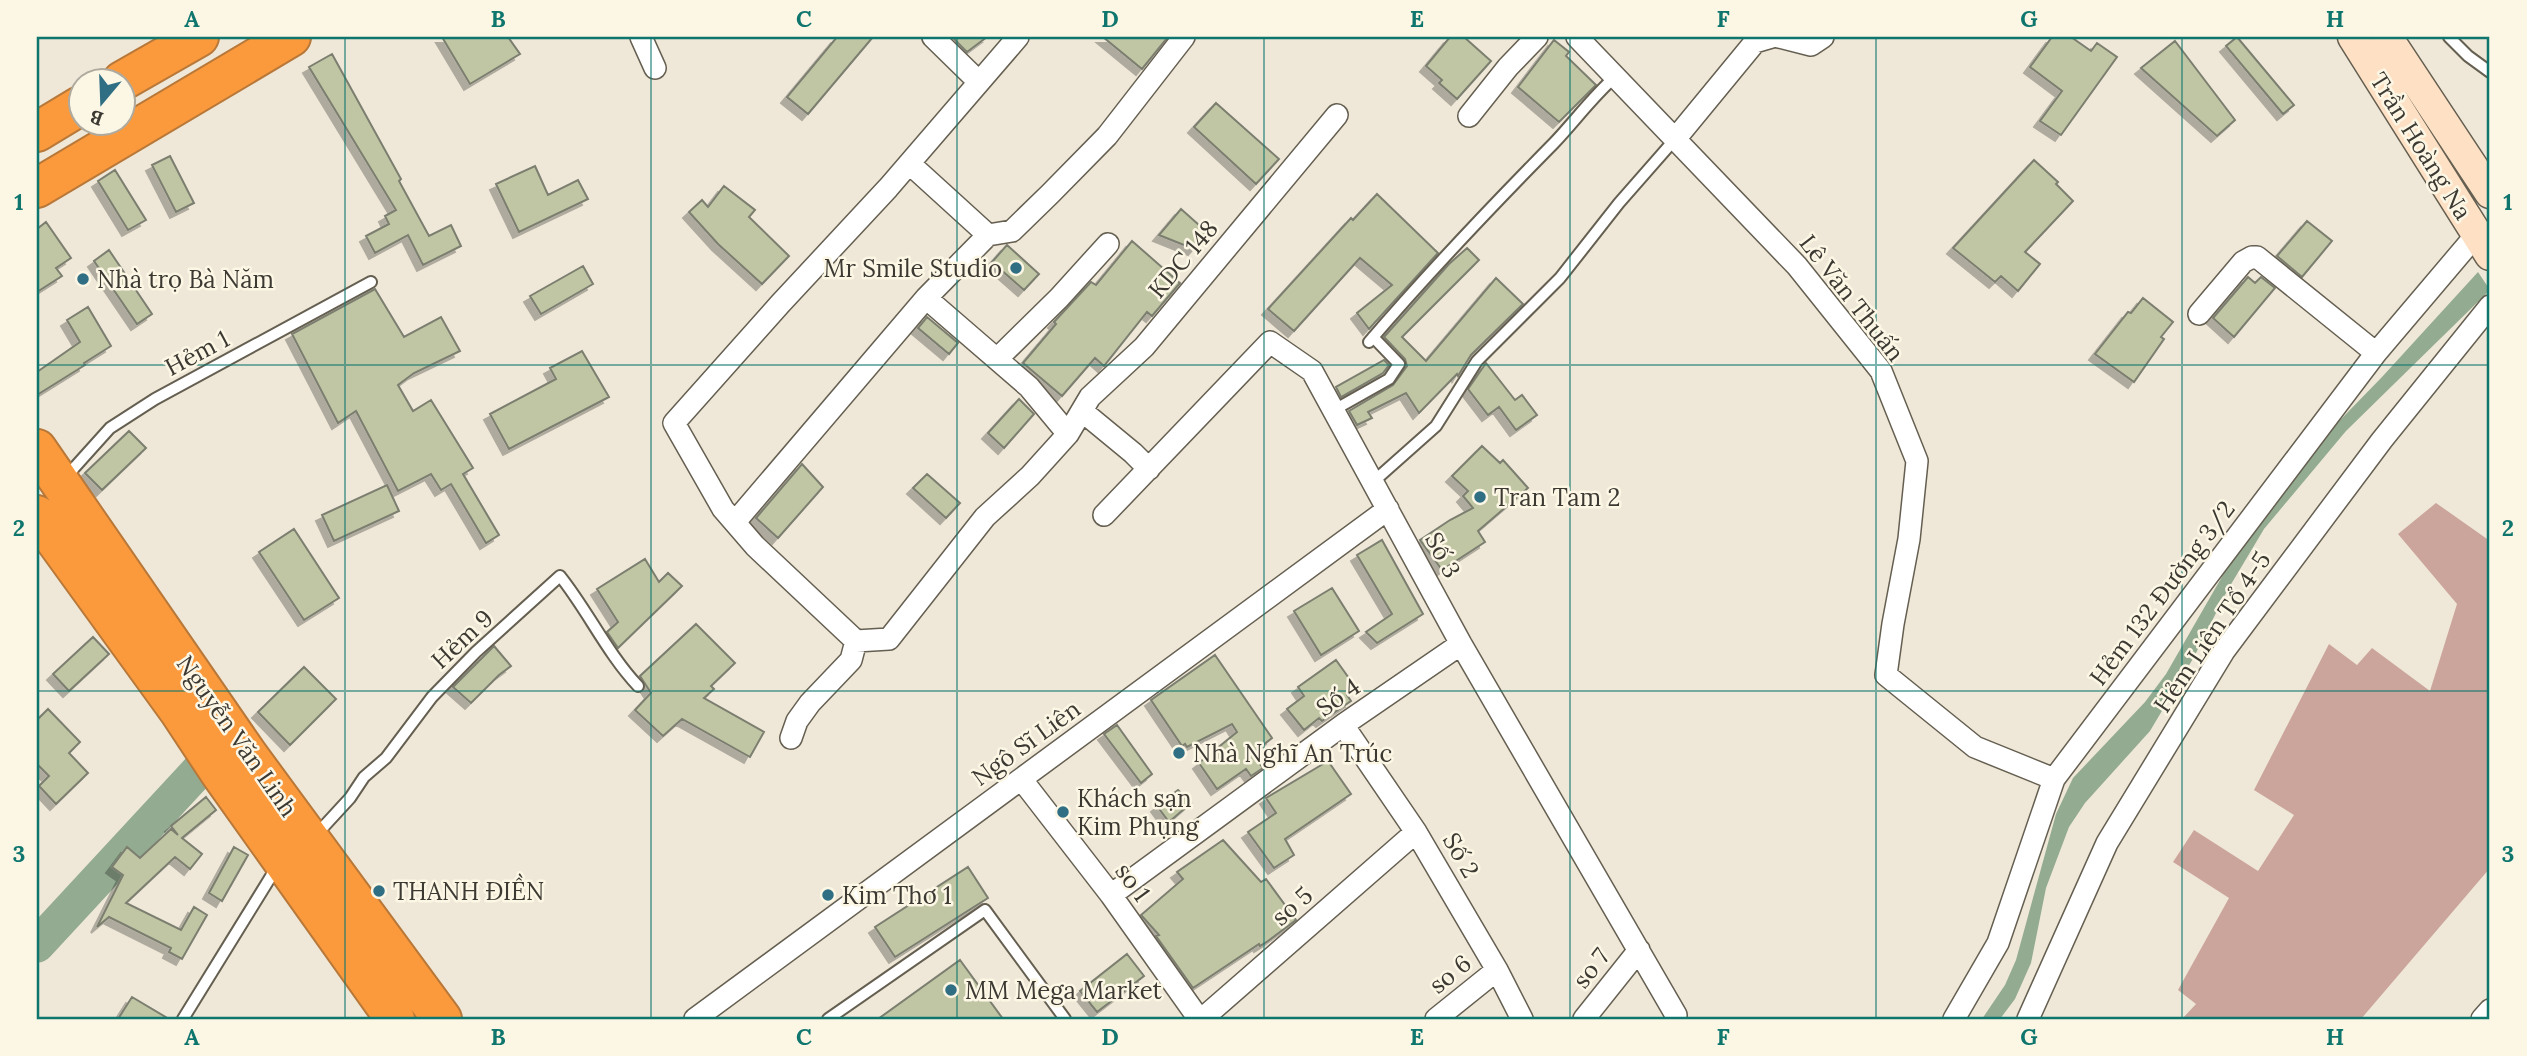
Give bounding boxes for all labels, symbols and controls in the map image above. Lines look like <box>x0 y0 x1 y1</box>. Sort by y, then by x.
text: A <box>184 4 200 33</box>
text: B <box>490 4 506 33</box>
text: C <box>796 4 812 33</box>
text: D <box>1101 4 1119 33</box>
text: E <box>1410 4 1424 33</box>
text: F <box>1716 4 1730 33</box>
text: G <box>2020 4 2038 33</box>
text: H <box>2326 4 2344 33</box>
north arrow <box>66 66 136 136</box>
street label: Trần Hoàng Na <box>2363 67 2479 225</box>
text: B <box>86 105 106 131</box>
text: 1 <box>14 187 24 216</box>
text: 1 <box>2503 187 2513 216</box>
street label: KDC 148 <box>1141 214 1225 304</box>
street label: Lê Văn Thuấn <box>1793 228 1911 368</box>
place label: Mr Smile Studio <box>823 253 1002 284</box>
marker: Mr Smile Studio <box>1008 260 1024 276</box>
place label: Nhà trọ Bà Năm <box>97 264 274 295</box>
marker: Nhà trọ Bà Năm <box>75 271 91 287</box>
street label: Hẻm 1 <box>160 323 234 383</box>
place label: Tran Tam 2 <box>1494 482 1620 513</box>
marker: Tran Tam 2 <box>1472 489 1488 505</box>
street label: Hẻm 132 Đường 3/2 <box>2082 495 2242 691</box>
text: 2 <box>13 513 25 542</box>
text: 2 <box>2502 513 2514 542</box>
street label: Số 3 <box>1418 527 1468 583</box>
street label: Hẻm Liên Tổ 4-5 <box>2147 546 2277 718</box>
street label: Hẻm 9 <box>425 603 499 675</box>
street label: Nguyễn Văn Linh <box>170 649 304 823</box>
street label: Số 4 <box>1310 671 1366 723</box>
street label: Ngô Sĩ Liên <box>966 693 1086 793</box>
place label: Nhà Nghĩ An Trúc <box>1193 738 1392 769</box>
marker: Nhà Nghĩ An Trúc <box>1171 745 1187 761</box>
place label: Khách sạn Kim Phụng <box>1077 783 1200 842</box>
marker: Khách sạn Kim Phụng <box>1055 804 1071 820</box>
street label: Số 2 <box>1436 827 1486 883</box>
text: 3 <box>13 839 25 868</box>
text: 3 <box>2502 839 2514 868</box>
street label: so 1 <box>1109 857 1157 907</box>
place label: THANH ĐIỀN <box>393 873 544 907</box>
place label: Kim Thơ 1 <box>842 880 952 911</box>
street label: so 5 <box>1265 880 1319 932</box>
marker: THANH ĐIỀN <box>371 883 387 899</box>
marker: Kim Thơ 1 <box>820 887 836 903</box>
street label: so 7 <box>1566 942 1616 994</box>
street label: so 6 <box>1423 948 1477 1000</box>
place label: MM Mega Market <box>965 975 1162 1006</box>
marker: MM Mega Market <box>943 982 959 998</box>
text: A <box>184 1022 200 1051</box>
text: B <box>490 1022 506 1051</box>
text: C <box>796 1022 812 1051</box>
text: D <box>1101 1022 1119 1051</box>
text: E <box>1410 1022 1424 1051</box>
text: F <box>1716 1022 1730 1051</box>
text: G <box>2020 1022 2038 1051</box>
text: H <box>2326 1022 2344 1051</box>

